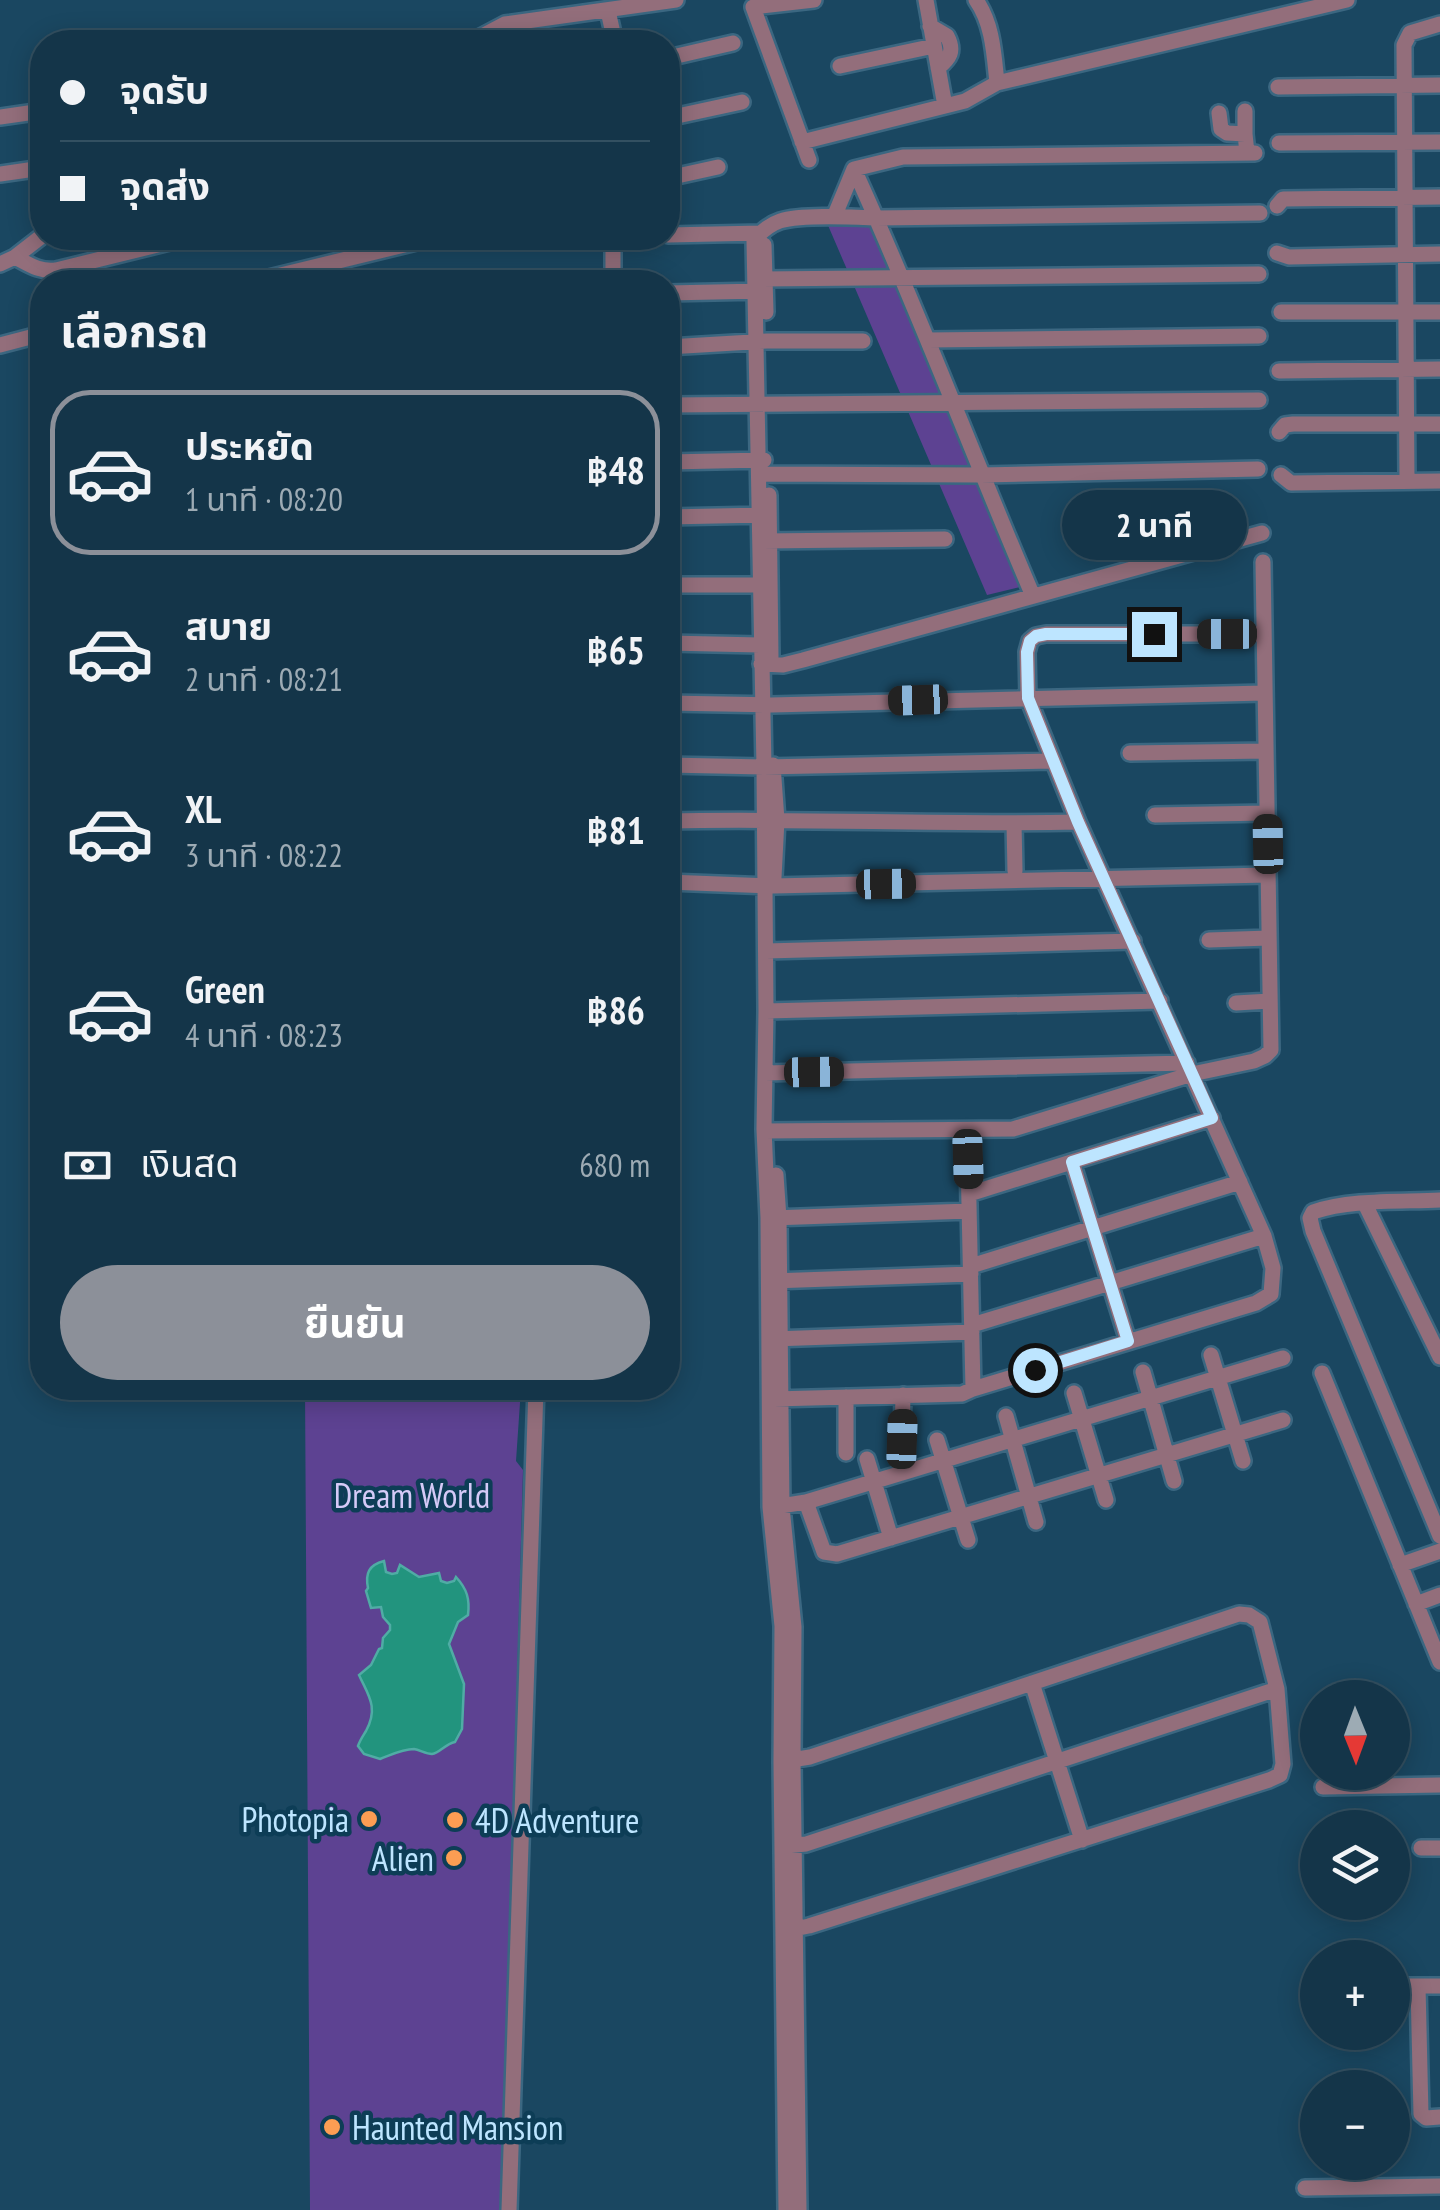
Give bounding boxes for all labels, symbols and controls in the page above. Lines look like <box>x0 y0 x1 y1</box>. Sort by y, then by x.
text: จุดรับ <box>120 65 209 114</box>
text: จุดส่ง <box>120 161 210 210</box>
text: เลือกรถ <box>60 301 208 359</box>
text: ประหยัด <box>185 421 314 470</box>
icon: car <box>65 428 155 518</box>
text: ฿48 <box>587 445 645 494</box>
text: 1 นาที · 08:20 <box>185 478 343 520</box>
callout: 2 นาที <box>1062 489 1246 559</box>
text: 2 นาที <box>1116 504 1193 546</box>
text: สบาย <box>185 601 272 650</box>
icon: car <box>65 608 155 698</box>
route end <box>1132 612 1177 657</box>
car <box>1197 619 1257 649</box>
text: ฿65 <box>587 625 645 674</box>
text: 2 นาที · 08:21 <box>185 658 343 700</box>
car <box>887 684 949 716</box>
text: XL <box>185 784 221 833</box>
icon: car <box>65 788 155 878</box>
text: ฿81 <box>587 805 645 854</box>
car <box>1252 814 1284 874</box>
text: 3 นาที · 08:22 <box>185 834 343 876</box>
car <box>856 868 916 900</box>
text: Green <box>185 964 265 1013</box>
icon: car <box>65 968 155 1058</box>
text: ฿86 <box>587 985 645 1034</box>
text: 4 นาที · 08:23 <box>185 1014 343 1056</box>
car <box>784 1056 844 1088</box>
car <box>952 1128 984 1190</box>
icon: cash <box>60 1138 115 1193</box>
text: เงินสด <box>140 1138 239 1187</box>
text: 680 m <box>579 1144 650 1186</box>
button: ยืนยัน <box>60 1265 650 1380</box>
route start <box>1013 1348 1058 1393</box>
car <box>886 1408 918 1470</box>
park label: Dream World <box>334 1472 490 1518</box>
north arrow <box>1300 1680 1410 1790</box>
map controls <box>1300 1680 1410 2180</box>
place label: Photopia <box>241 1796 349 1842</box>
place label: 4D Adventure <box>475 1797 640 1843</box>
marker: Photopia <box>358 1808 380 1830</box>
marker: 4D Adventure <box>444 1809 466 1831</box>
button: layers <box>1300 1810 1410 1920</box>
place label: Alien <box>372 1835 434 1881</box>
marker: Alien <box>443 1847 465 1869</box>
button: + <box>1300 1940 1410 2050</box>
button: − <box>1300 2070 1410 2180</box>
place label: Haunted Mansion <box>352 2104 563 2150</box>
marker: Haunted Mansion <box>321 2116 343 2138</box>

